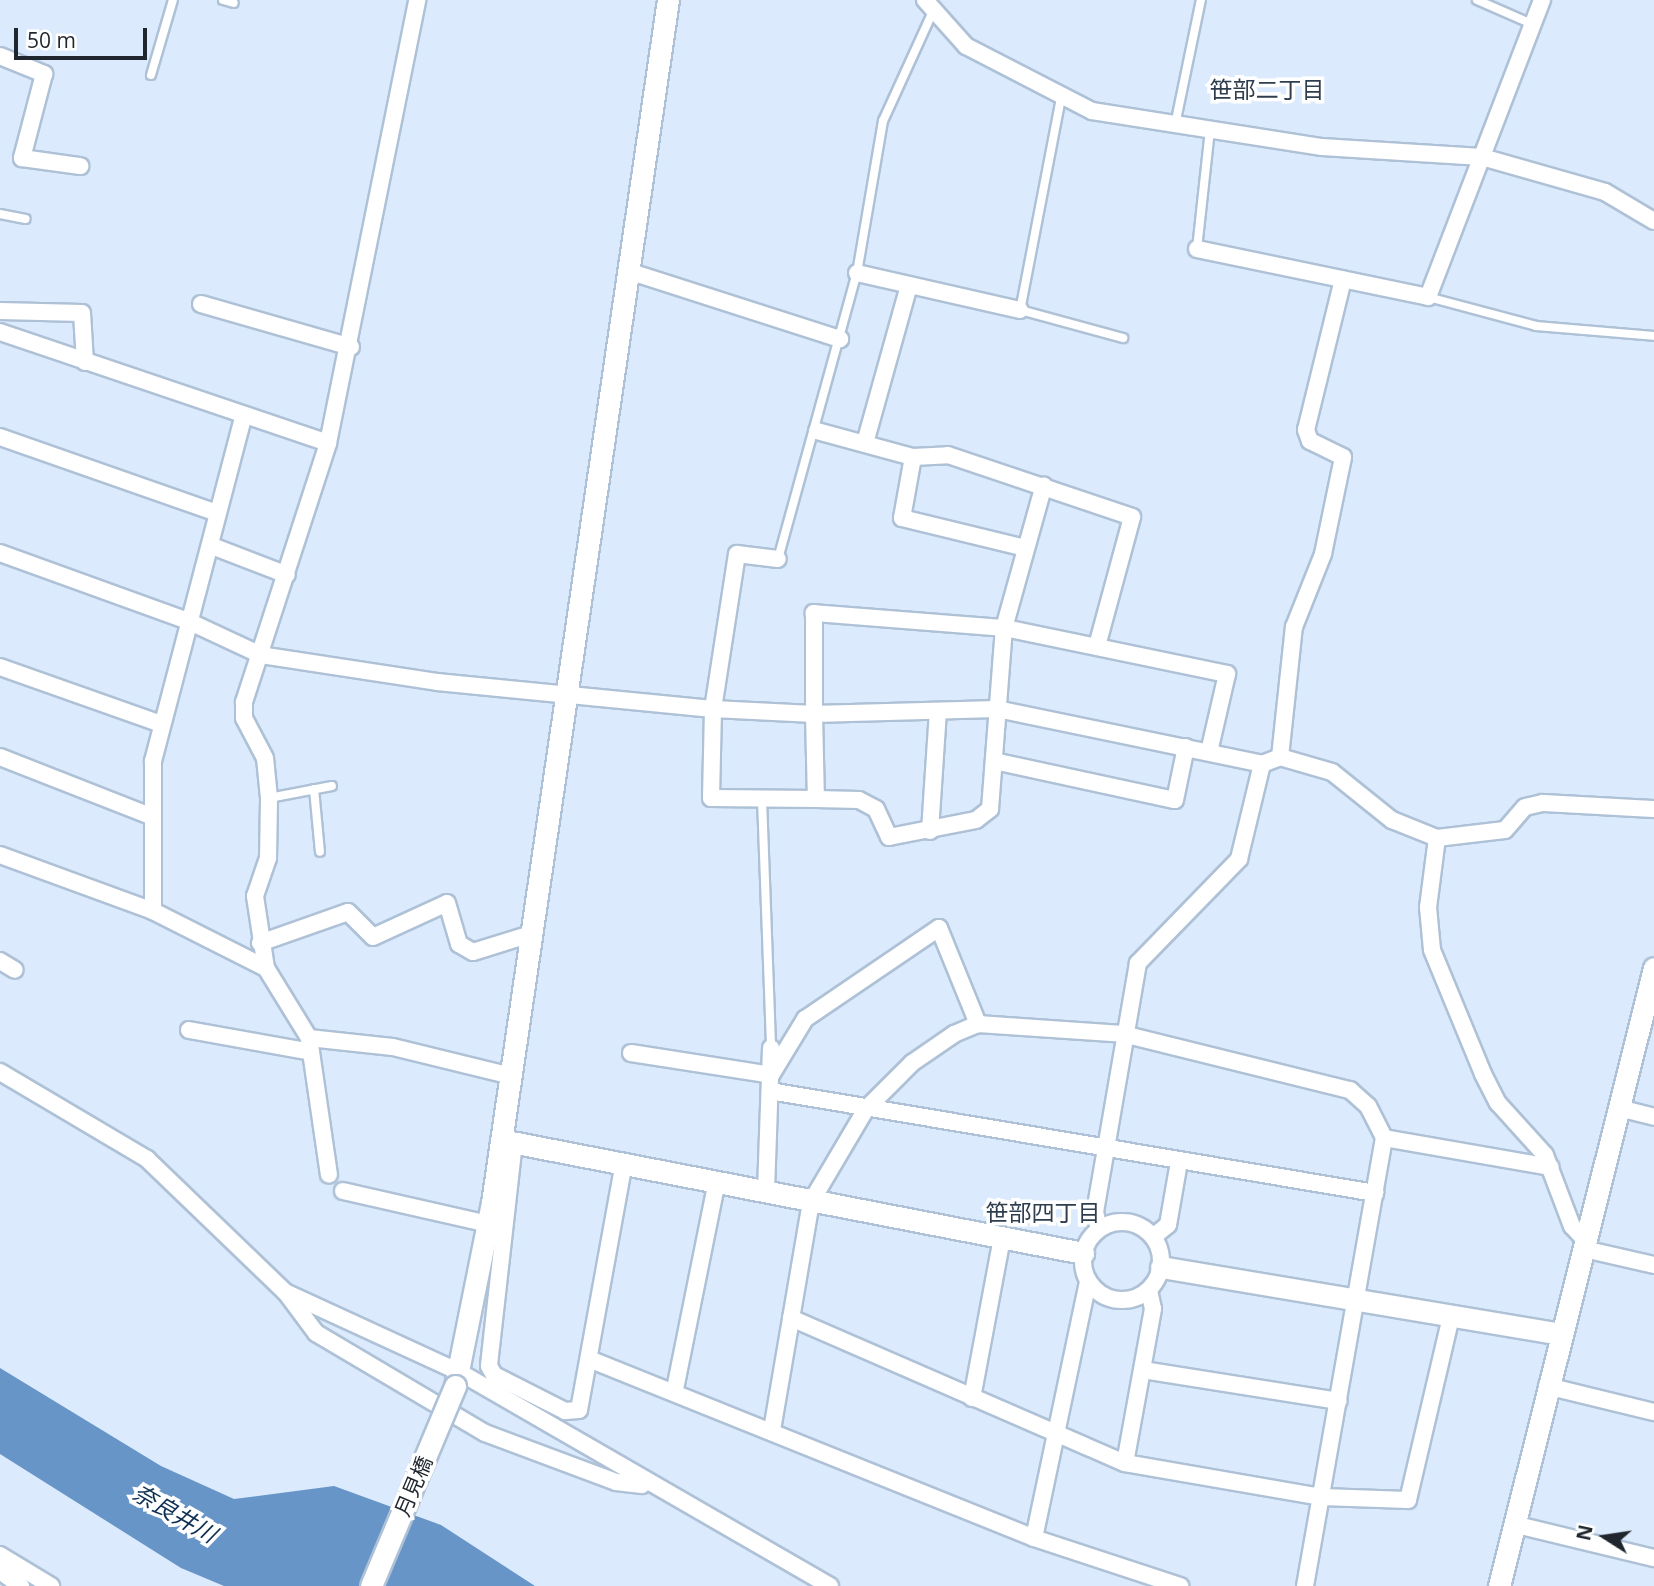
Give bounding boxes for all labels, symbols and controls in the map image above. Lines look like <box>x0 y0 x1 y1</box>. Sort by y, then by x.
scale bar <box>18 14 150 58</box>
text: 50 m <box>27 26 76 54</box>
district label: 笹部二丁目 <box>1210 75 1324 103</box>
district label: 笹部四丁目 <box>986 1198 1100 1226</box>
street label: 月見橋 <box>389 1452 437 1520</box>
water label: 奈良井川 <box>128 1478 222 1548</box>
north arrow <box>1570 1502 1640 1572</box>
text: N <box>1570 1522 1599 1543</box>

